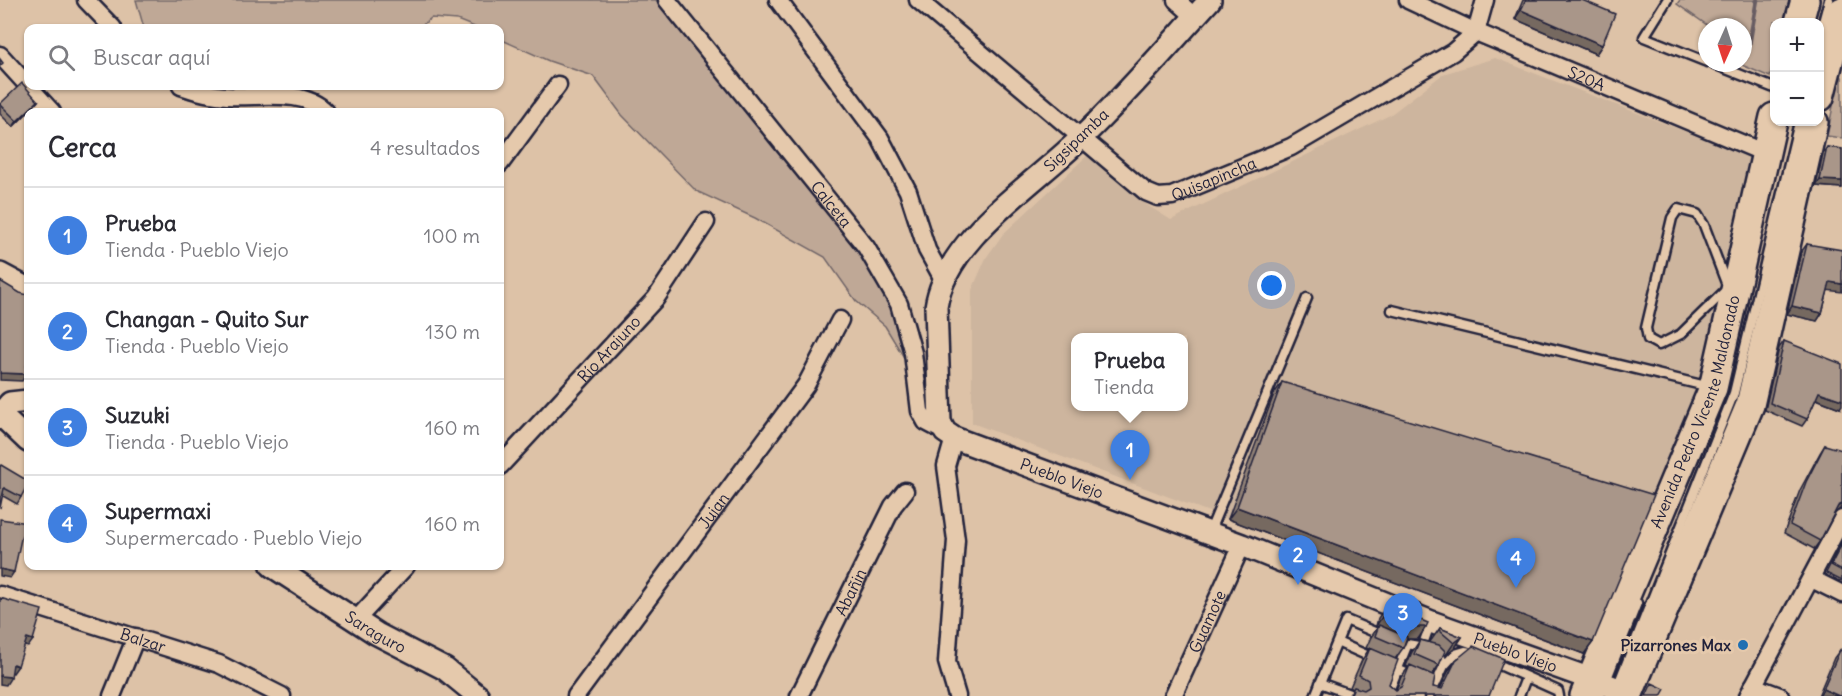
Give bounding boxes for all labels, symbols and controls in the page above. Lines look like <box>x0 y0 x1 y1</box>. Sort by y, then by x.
north arrow <box>1698 18 1752 72</box>
map controls <box>1770 18 1824 126</box>
button: + <box>1770 18 1824 72</box>
search box <box>24 24 504 90</box>
icon: search <box>45 41 78 74</box>
text: Buscar aquí <box>93 43 210 71</box>
street label: S20A <box>1565 62 1608 95</box>
button: − <box>1770 72 1824 126</box>
street label: Sigsipamba <box>1039 104 1113 176</box>
text: Cerca <box>48 131 117 164</box>
text: 4 resultados <box>370 135 480 160</box>
street label: Quisapincha <box>1168 153 1259 205</box>
street label: Calceta <box>807 177 856 231</box>
text: Prueba <box>105 209 177 237</box>
text: 1 <box>64 223 71 248</box>
text: 100 m <box>423 223 480 248</box>
text: Tienda · Pueblo Viejo <box>105 237 289 262</box>
your location <box>1257 271 1286 300</box>
street label: Avenida Pedro Vicente Maldonado <box>1646 293 1744 531</box>
text: Changan - Quito Sur <box>105 305 308 333</box>
street label: Río Arajuno <box>573 311 645 386</box>
text: 2 <box>62 319 73 344</box>
text: 130 m <box>425 319 480 344</box>
text: Tienda · Pueblo Viejo <box>105 333 289 358</box>
popup <box>1071 333 1188 411</box>
text: Prueba <box>1094 346 1165 374</box>
text: Tienda <box>1094 374 1154 399</box>
text: Suzuki <box>105 401 170 429</box>
text: 3 <box>62 415 73 440</box>
text: 160 m <box>425 415 480 440</box>
text: Tienda · Pueblo Viejo <box>105 429 289 454</box>
pin: 1 <box>1110 430 1150 480</box>
street label: Pueblo Viejo <box>1017 453 1106 503</box>
street label: Jujan <box>694 488 733 532</box>
text: Supermaxi <box>105 497 211 525</box>
text: 4 <box>62 511 73 536</box>
text: 160 m <box>425 511 480 536</box>
text: Supermercado · Pueblo Viejo <box>105 525 362 550</box>
pin: 2 <box>1278 536 1318 585</box>
pin: 4 <box>1496 538 1536 588</box>
street label: Abañin <box>830 565 871 619</box>
street label: Guamote <box>1184 587 1230 656</box>
pin: 3 <box>1384 594 1422 643</box>
street label: Saraguro <box>342 606 410 657</box>
street label: Balzar <box>118 624 169 657</box>
street label: Pueblo Viejo <box>1471 628 1560 676</box>
place label: Pizarrones Max <box>1620 635 1731 655</box>
marker: Pizarrones Max <box>1736 638 1750 652</box>

